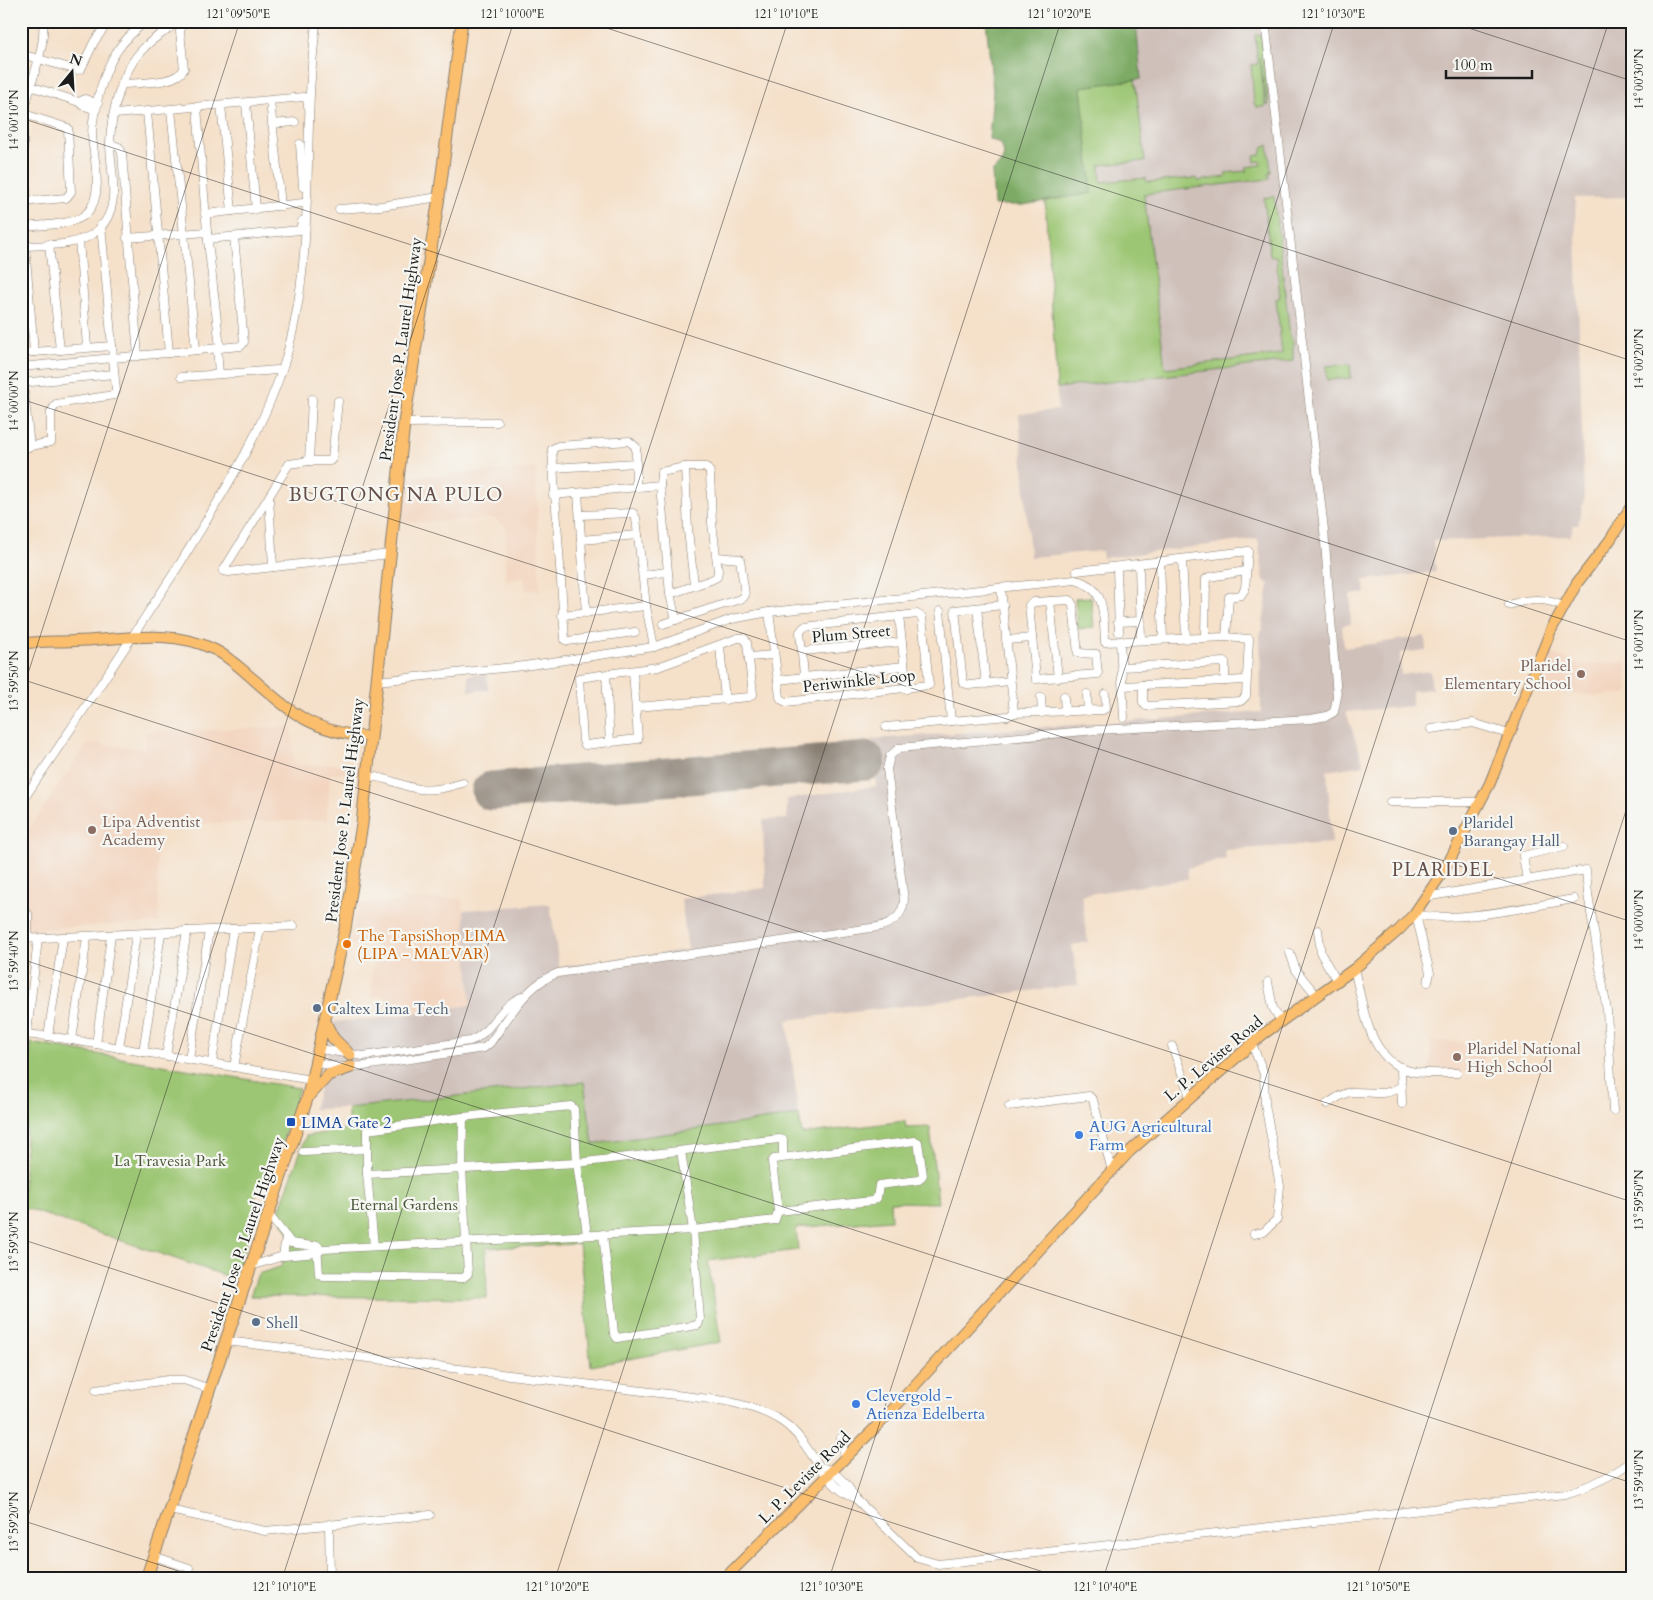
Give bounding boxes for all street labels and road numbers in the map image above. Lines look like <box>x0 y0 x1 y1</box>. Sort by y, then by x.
street label: President Jose P. Laurel Highway <box>374 235 428 463</box>
street label: Plum Street <box>811 620 891 648</box>
street label: Periwinkle Loop <box>802 664 917 698</box>
street label: President Jose P. Laurel Highway <box>320 696 370 924</box>
street label: L. P. Leviste Road <box>1160 1011 1268 1107</box>
street label: President Jose P. Laurel Highway <box>196 1133 290 1355</box>
street label: L. P. Leviste Road <box>754 1426 856 1529</box>

